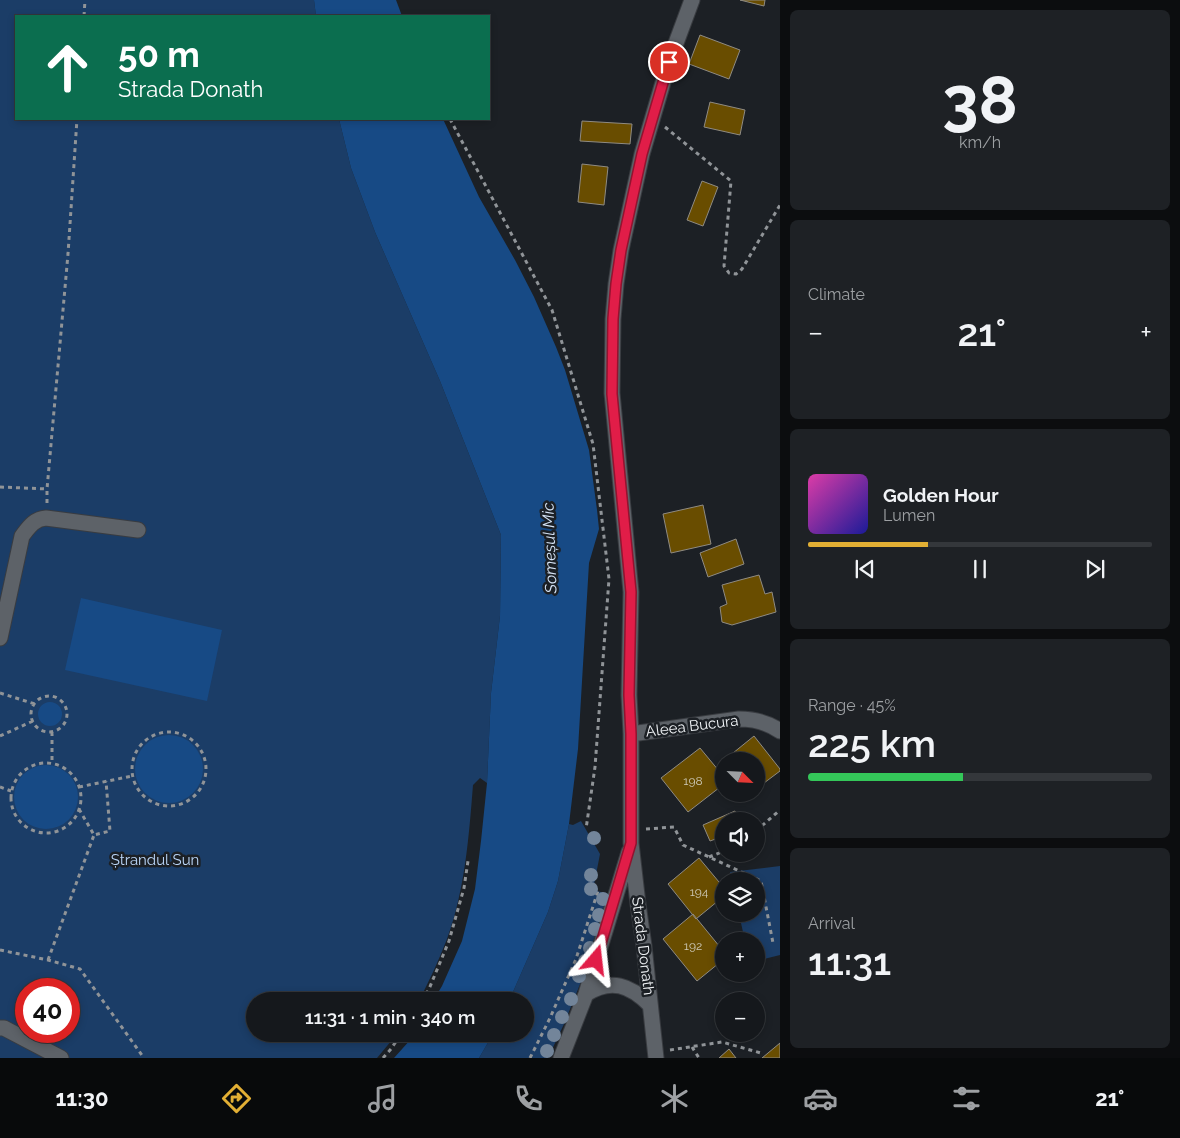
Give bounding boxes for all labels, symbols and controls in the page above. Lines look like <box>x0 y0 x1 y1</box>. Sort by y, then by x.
text: 50 m <box>118 34 200 75</box>
icon: ahead <box>35 35 100 100</box>
pin <box>648 41 690 83</box>
icon: arrive <box>655 48 683 76</box>
text: 38 <box>942 62 1018 138</box>
text: Strada Donath <box>118 76 263 102</box>
text: km/h <box>959 133 1001 152</box>
text: Climate <box>808 285 865 304</box>
text: 21° <box>957 310 1006 355</box>
text: − <box>808 316 823 349</box>
text: + <box>1140 316 1152 349</box>
text: Golden Hour <box>883 484 999 506</box>
water label: Someșul Mic <box>538 502 561 595</box>
text: Lumen <box>883 506 935 525</box>
icon: previous <box>851 555 879 583</box>
icon: pause <box>966 555 994 583</box>
icon: next <box>1081 555 1109 583</box>
text: Range · 45% <box>808 696 896 715</box>
street label: Aleea Bucura <box>645 711 739 741</box>
text: 225 km <box>808 721 936 766</box>
north arrow <box>715 752 765 802</box>
map controls <box>715 752 765 1042</box>
house number: 198 <box>683 774 703 788</box>
button: sound <box>715 812 765 862</box>
park label: Ștrandul Sun <box>111 851 199 869</box>
button: layers <box>715 872 765 922</box>
house number: 194 <box>690 885 709 899</box>
street label: Strada Donath <box>628 896 658 996</box>
text: Arrival <box>808 914 855 933</box>
button: + <box>715 932 765 982</box>
position arrow <box>569 933 621 985</box>
house number: 192 <box>684 939 702 953</box>
text: 11:31 <box>808 939 891 984</box>
speed limit sign: 40 <box>15 978 80 1043</box>
button: − <box>715 992 765 1042</box>
text: 11:31 · 1 min · 340 m <box>305 1006 475 1028</box>
icon: directions <box>219 1081 254 1116</box>
icon: music <box>365 1081 400 1116</box>
icon: phone <box>511 1081 546 1116</box>
icon: climate <box>657 1081 692 1116</box>
icon: car <box>803 1081 838 1116</box>
icon: filters <box>949 1081 984 1116</box>
text: 11:30 <box>55 1085 108 1111</box>
text: 21° <box>1095 1085 1124 1111</box>

